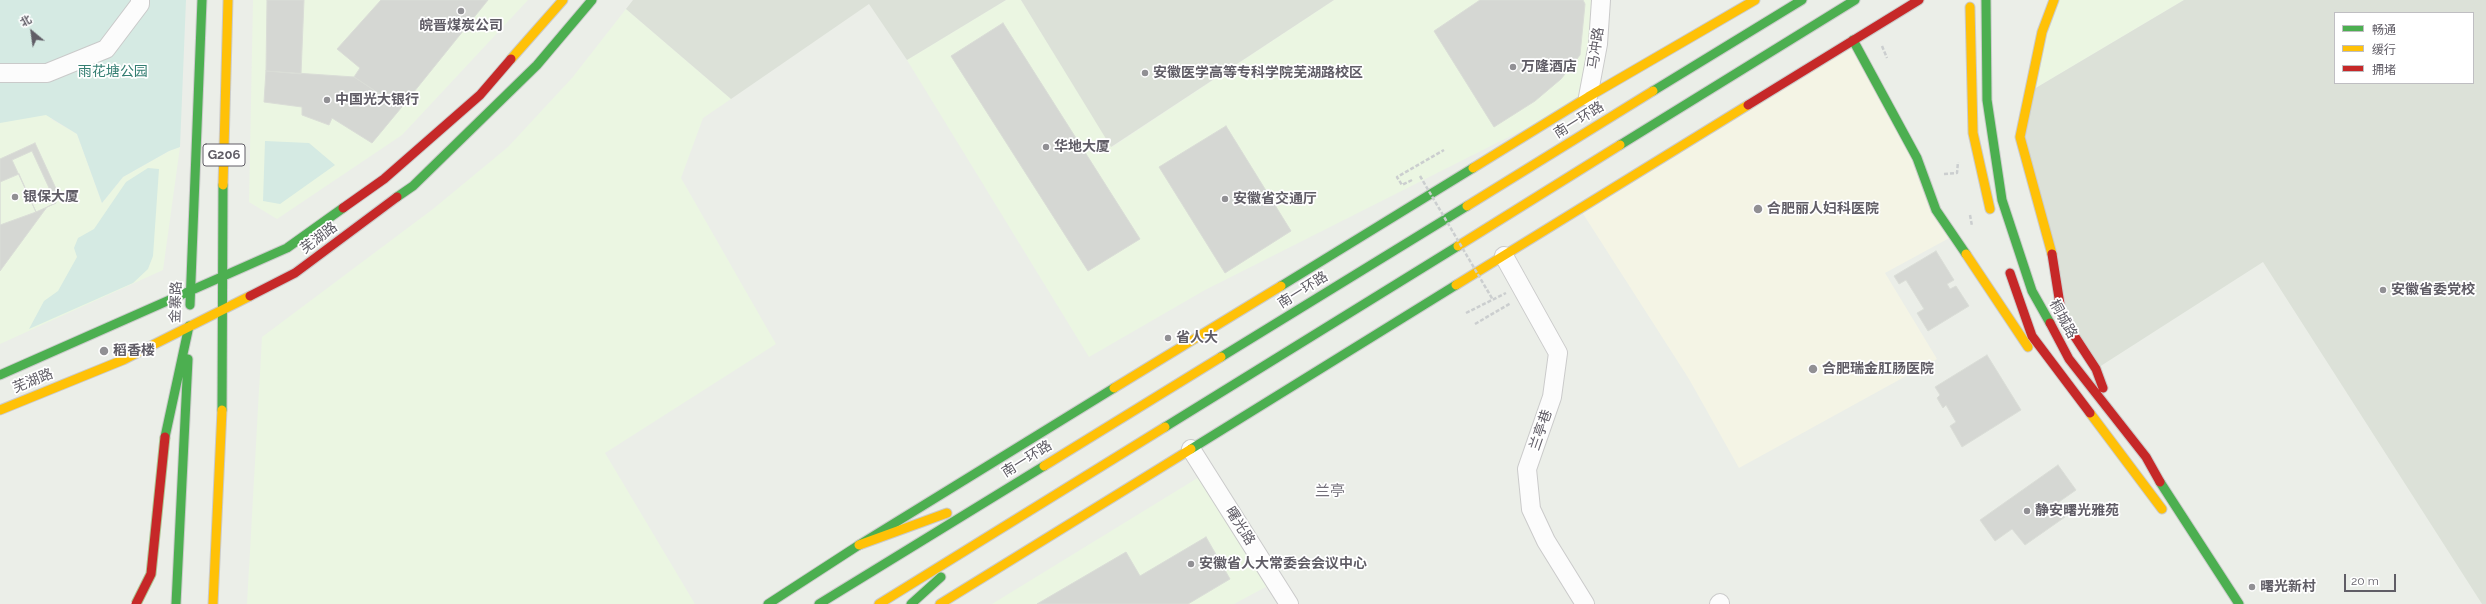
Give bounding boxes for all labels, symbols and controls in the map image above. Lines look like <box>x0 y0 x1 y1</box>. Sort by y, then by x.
marker: 皖晋煤炭公司 <box>456 6 466 16</box>
north arrow <box>12 12 52 52</box>
legend <box>2334 12 2474 84</box>
text: 北 <box>18 13 34 29</box>
place label: 皖晋煤炭公司 <box>419 18 503 34</box>
text: 畅通 <box>2372 23 2396 37</box>
street label: 马冲路 <box>1585 26 1607 70</box>
text: 缓行 <box>2372 43 2396 57</box>
place label: 万隆酒店 <box>1521 59 1577 75</box>
marker: 万隆酒店 <box>1508 62 1518 72</box>
text: 拥堵 <box>2372 63 2396 77</box>
park label: 雨花塘公园 <box>78 64 148 80</box>
place label: 安徽医学高等专科学院芜湖路校区 <box>1153 65 1363 81</box>
marker: 安徽医学高等专科学院芜湖路校区 <box>1140 68 1150 78</box>
place label: 中国光大银行 <box>335 92 419 108</box>
marker: 中国光大银行 <box>322 95 332 105</box>
street label: 南一环路 <box>1551 98 1607 142</box>
place label: 华地大厦 <box>1054 139 1110 155</box>
marker: 华地大厦 <box>1041 142 1051 152</box>
road number: G206 <box>203 144 245 166</box>
place label: 银保大厦 <box>23 189 79 205</box>
place label: 安徽省交通厅 <box>1233 191 1317 207</box>
marker: 银保大厦 <box>10 192 20 202</box>
marker: 安徽省交通厅 <box>1220 194 1230 204</box>
place label: 合肥丽人妇科医院 <box>1767 201 1879 217</box>
marker: 合肥丽人妇科医院 <box>1752 203 1764 215</box>
street label: 芜湖路 <box>297 219 341 257</box>
street label: 南一环路 <box>1275 268 1331 312</box>
street label: 金寨路 <box>167 281 185 323</box>
place label: 安徽省委党校 <box>2391 282 2475 298</box>
marker: 安徽省委党校 <box>2378 285 2388 295</box>
street label: 桐城路 <box>2045 297 2081 341</box>
place label: 省人大 <box>1176 330 1218 346</box>
marker: 省人大 <box>1163 333 1173 343</box>
place label: 稻香楼 <box>113 343 155 359</box>
marker: 稻香楼 <box>98 345 110 357</box>
place label: 合肥瑞金肛肠医院 <box>1822 361 1934 377</box>
marker: 合肥瑞金肛肠医院 <box>1807 363 1819 375</box>
street label: 芜湖路 <box>10 365 56 397</box>
street label: 兰亭巷 <box>1526 407 1556 453</box>
street label: 南一环路 <box>999 437 1055 481</box>
district label: 兰亭 <box>1315 482 1345 500</box>
place label: 静安曙光雅苑 <box>2035 503 2119 519</box>
street label: 曙光路 <box>1222 504 1258 548</box>
marker: 静安曙光雅苑 <box>2022 506 2032 516</box>
place label: 安徽省人大常委会会议中心 <box>1199 556 1367 572</box>
marker: 安徽省人大常委会会议中心 <box>1186 559 1196 569</box>
scale bar <box>2346 566 2398 592</box>
text: 20 m <box>2351 574 2379 588</box>
place label: 曙光新村 <box>2260 579 2316 595</box>
marker: 曙光新村 <box>2247 582 2257 592</box>

